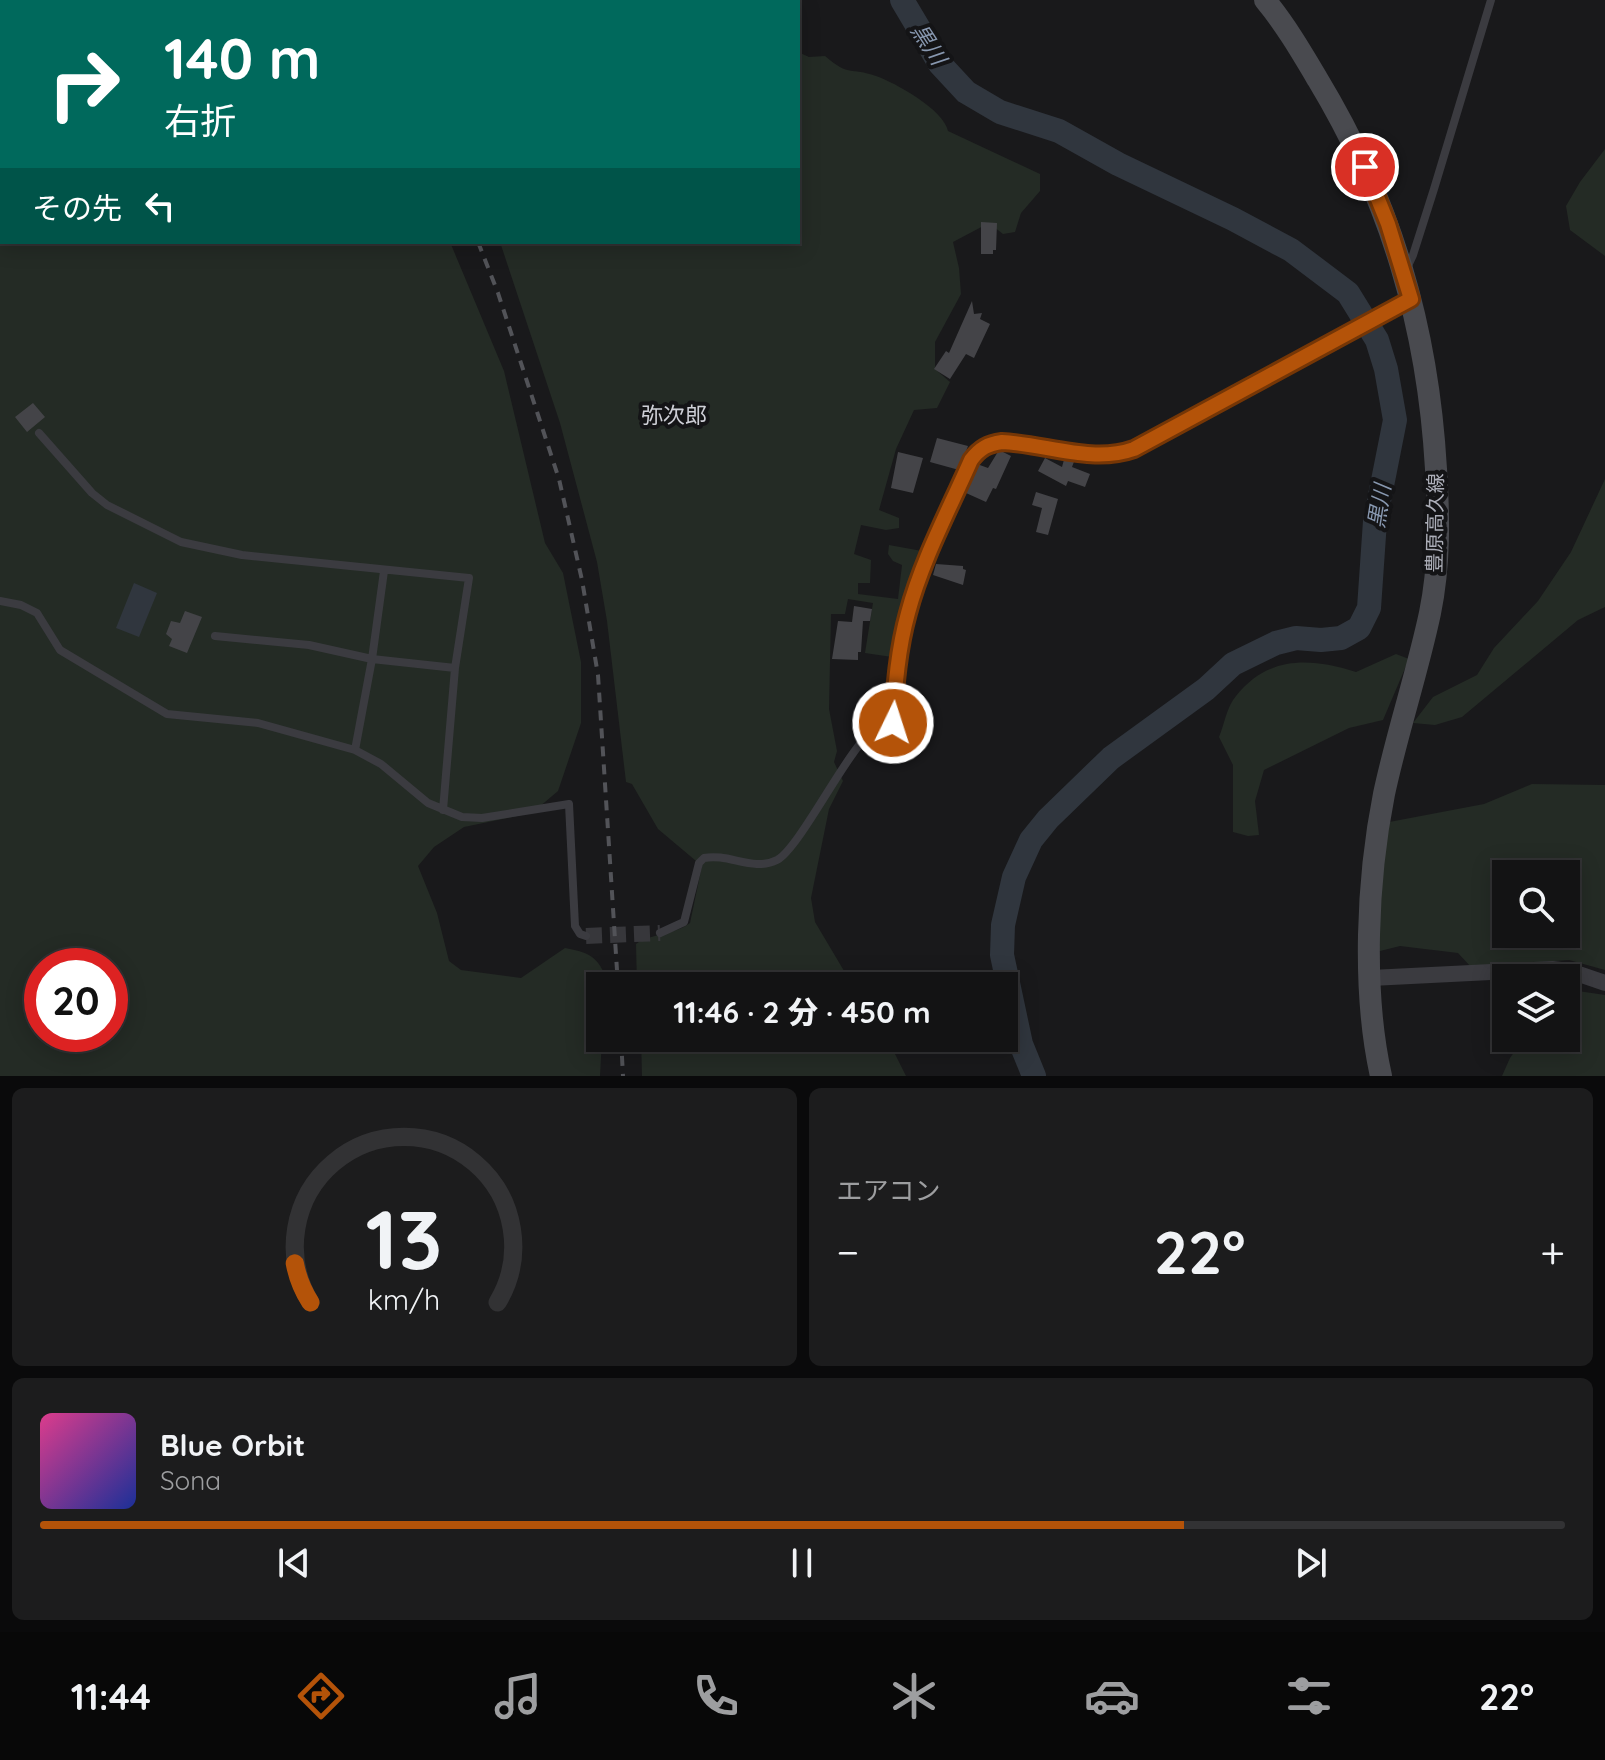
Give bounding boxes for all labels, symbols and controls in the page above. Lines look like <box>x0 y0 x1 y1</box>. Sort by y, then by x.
water label: 黒川 <box>905 18 954 72</box>
text: 140 m <box>164 23 320 93</box>
icon: right <box>32 32 136 136</box>
text: 右折 <box>164 98 236 143</box>
pin <box>1331 133 1399 201</box>
icon: arrive <box>1343 145 1387 189</box>
icon: left <box>138 184 182 228</box>
text: その先 <box>32 189 122 227</box>
district label: 弥次郎 <box>641 401 707 429</box>
street label: 豊原高久線 <box>1421 473 1448 573</box>
water label: 黒川 <box>1362 480 1397 530</box>
position arrow <box>851 681 935 765</box>
map controls <box>1492 860 1580 1052</box>
button: search <box>1492 860 1580 948</box>
speed limit sign: 20 <box>24 948 128 1052</box>
button: layers <box>1492 964 1580 1052</box>
text: 11:46 · 2 分 · 450 m <box>673 993 931 1031</box>
text: エアコン <box>837 1174 941 1207</box>
text: 13 <box>366 1186 443 1290</box>
text: 22° <box>1154 1214 1246 1289</box>
text: − <box>837 1224 859 1279</box>
text: + <box>1540 1224 1565 1279</box>
text: km/h <box>368 1281 441 1317</box>
text: Blue Orbit <box>160 1426 305 1464</box>
text: Sona <box>160 1464 221 1497</box>
icon: previous <box>272 1541 316 1585</box>
icon: pause <box>780 1541 824 1585</box>
icon: next <box>1289 1541 1333 1585</box>
icon: directions <box>293 1668 349 1724</box>
icon: music <box>490 1668 546 1724</box>
icon: phone <box>688 1668 744 1724</box>
icon: climate <box>886 1668 942 1724</box>
icon: car <box>1084 1668 1140 1724</box>
icon: filters <box>1281 1668 1337 1724</box>
text: 11:44 <box>71 1674 151 1719</box>
text: 22° <box>1479 1674 1534 1719</box>

